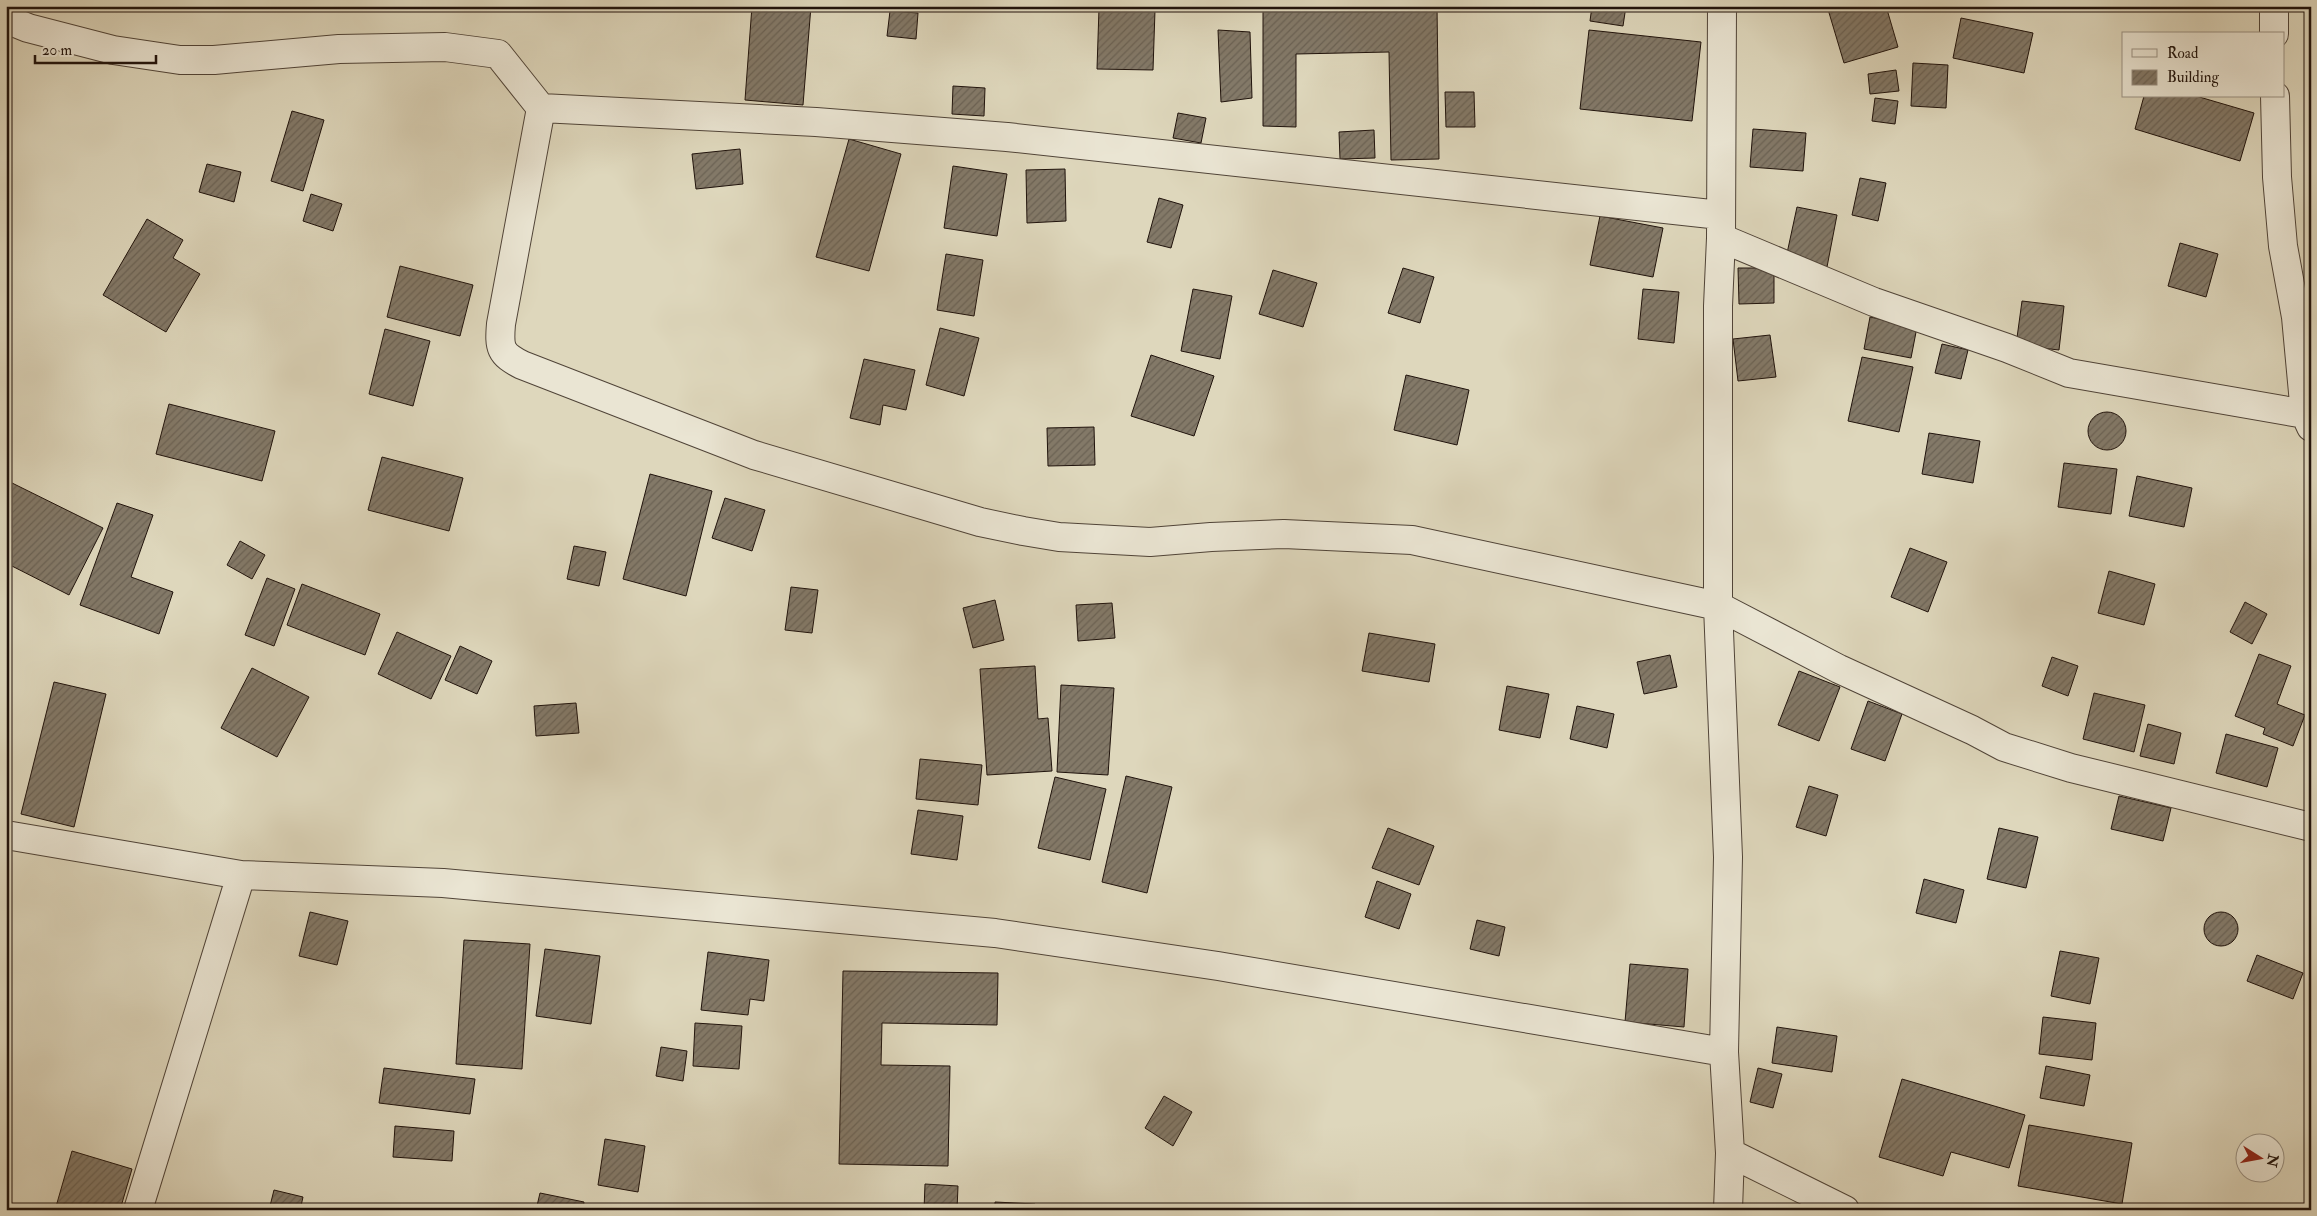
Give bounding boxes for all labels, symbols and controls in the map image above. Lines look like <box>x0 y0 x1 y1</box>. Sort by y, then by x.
scale bar <box>35 32 156 64</box>
legend <box>2122 32 2284 98</box>
text: 20 m <box>42 41 72 60</box>
text: Road <box>2167 44 2199 63</box>
text: Building <box>2167 68 2219 87</box>
north arrow <box>2234 1134 2284 1184</box>
text: N <box>2263 1152 2282 1169</box>

